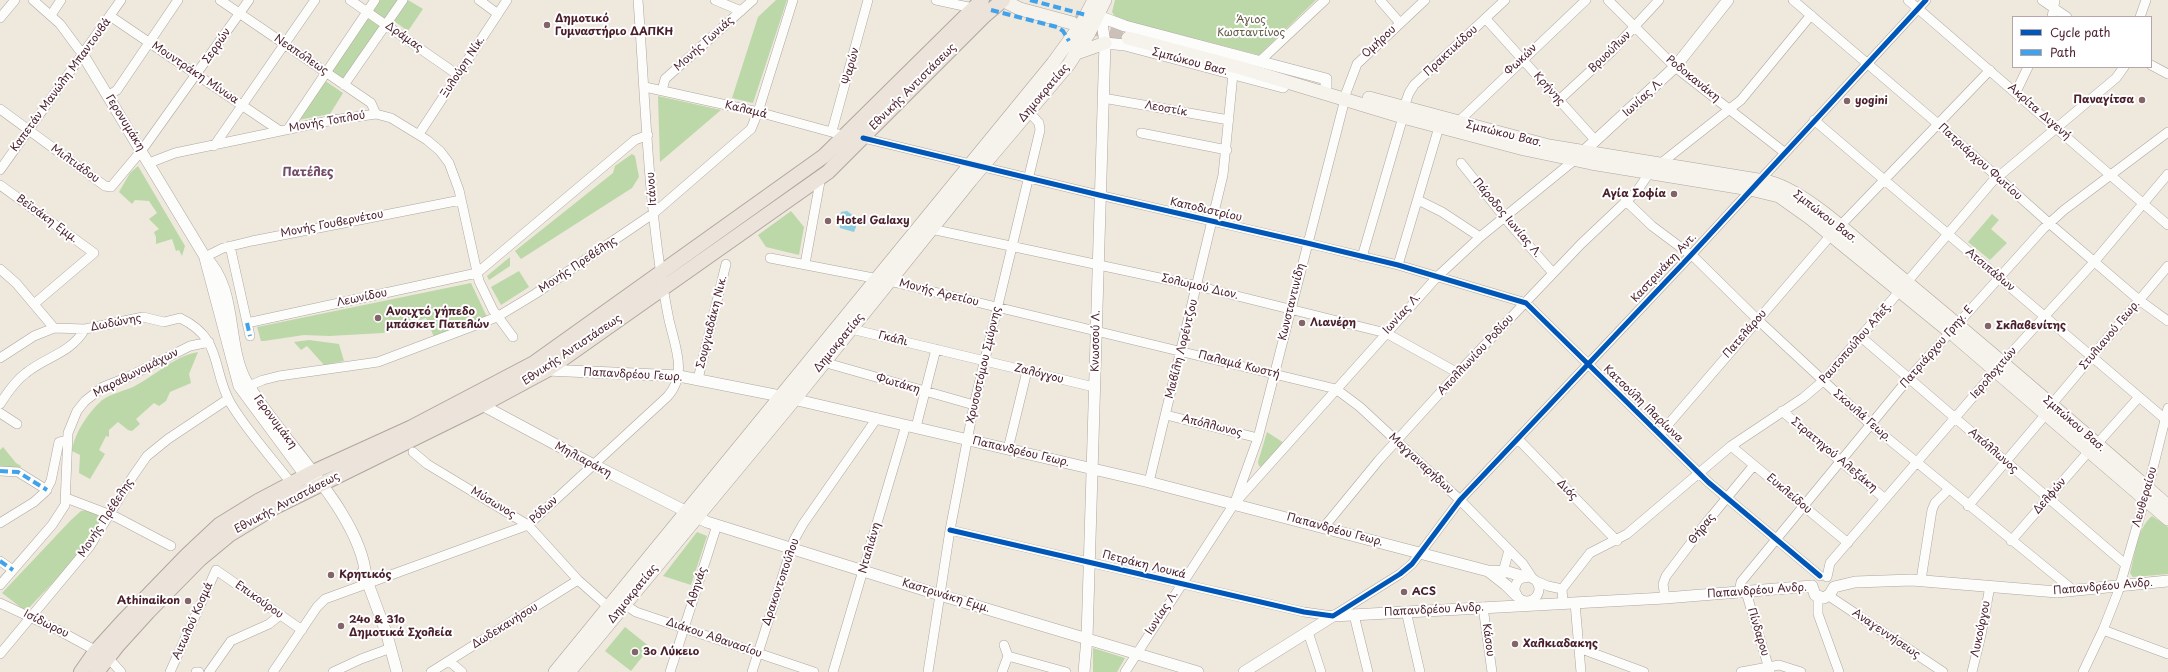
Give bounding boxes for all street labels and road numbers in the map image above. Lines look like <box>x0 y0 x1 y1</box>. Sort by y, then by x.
street label: Μονής Γωνιάς <box>671 14 737 74</box>
street label: Καπετάν Μανώλη Μπαντουβά <box>8 16 114 154</box>
street label: Δράμας <box>383 19 425 55</box>
street label: Ομήρου <box>1359 23 1399 61</box>
street label: Πρακτικίδου <box>1421 23 1481 79</box>
street label: Σερρών <box>200 26 234 66</box>
street label: Βρυούλων <box>1586 28 1634 76</box>
street label: Νεαπόλεως <box>272 32 330 78</box>
street label: Ξυλούρη Νίκ. <box>438 34 488 100</box>
street label: Μουντράκη Μίνωα <box>149 39 241 107</box>
street label: Εθνικής Αντιστάσεως <box>867 41 959 133</box>
street label: Φωκών <box>1502 41 1540 79</box>
street label: Ψαρών <box>840 46 862 86</box>
street label: Σμπώκου Βασ. <box>1151 46 1229 78</box>
street label: Ροδοκανάκη <box>1663 53 1723 105</box>
street label: Δημοκρατίας <box>1016 61 1072 125</box>
street label: Κρήνης <box>1531 70 1567 108</box>
street label: Ιωνίας Λ. <box>1620 76 1666 120</box>
street label: Ακρίτα Διγενή <box>2005 81 2073 143</box>
street label: Γερονυμάκη <box>103 92 147 154</box>
street label: Καλαμά <box>724 99 768 121</box>
street label: Λεοστίκ <box>1144 99 1188 119</box>
street label: Μονής Τοπλού <box>288 109 366 135</box>
street label: Σμπώκου Βασ. <box>1465 118 1543 150</box>
street label: Πατριάρχου Φωτίου <box>1935 121 2025 203</box>
street label: Μιλτιάδου <box>48 142 102 186</box>
street label: Ιτάνου <box>644 172 660 206</box>
street label: Πάροδος Ιωνίας Λ. <box>1470 176 1544 260</box>
street label: Σμπώκου Βασ. <box>1790 188 1860 246</box>
street label: Βεϊσάκη Εμμ. <box>14 192 80 246</box>
street label: Καποδιστρίου <box>1169 195 1243 225</box>
street label: Μονής Γουβερνέτου <box>279 208 385 240</box>
street label: Καστρινάκη Αντ. <box>1629 231 1699 305</box>
street label: Μονής Πρεβέλης <box>536 234 620 296</box>
street label: Ατσιπάδων <box>1963 246 2017 294</box>
street label: Κωνσταντινίδη <box>1276 262 1308 342</box>
street label: Σολωμού Διον. <box>1160 272 1240 302</box>
street label: Σουργιαδάκη Νικ. <box>694 274 730 370</box>
street label: Μονής Αρετίου <box>898 277 980 309</box>
street label: Λεωνίδου <box>336 286 388 310</box>
street label: Ιωνίας Λ. <box>1381 291 1423 337</box>
street label: Μαβίλη Λορέντζου <box>1163 298 1201 400</box>
street label: Στυλιανού Γεωρ. <box>2077 298 2143 372</box>
street label: Ραυτοπούλου Αλεξ. <box>1817 300 1895 386</box>
street label: Πατριάρχου Γρηγ. Ε <box>1898 303 1976 391</box>
street label: Χρυσοστόμου Σμύρνης <box>964 305 1004 425</box>
street label: Πατελάρου <box>1720 307 1770 361</box>
street label: Κνωσσού Λ. <box>1089 310 1103 372</box>
street label: Δημοκρατίας <box>811 311 867 375</box>
street label: Δωδώνης <box>89 312 143 334</box>
street label: Εθνικής Αντιστάσεως <box>520 312 624 388</box>
street label: Απολλωνίου Ροδίου <box>1435 312 1517 398</box>
street label: Γκάλι <box>877 329 909 349</box>
street label: Ιερολοχιτών <box>1968 344 2020 402</box>
street label: Μαραθωνομάχων <box>91 346 181 400</box>
street label: Παλαμά Κωστή <box>1197 349 1281 381</box>
street label: Ζαλόγγου <box>1013 362 1065 386</box>
street label: Κατσούλη Ιλαρίωνα <box>1600 363 1686 445</box>
street label: Παπανδρέου Γεωρ. <box>583 366 683 384</box>
street label: Φωτάκη <box>874 371 922 397</box>
street label: Σκουλά Γεωρ. <box>1830 387 1894 445</box>
street label: Γερονυμάκη <box>251 393 299 451</box>
street label: Σμπώκου Βασ. <box>2040 393 2108 455</box>
street label: Απόλλωνος <box>1180 412 1244 440</box>
street label: Στρατηγού Αλεξάκη <box>1788 415 1880 495</box>
street label: Απόλλωνος <box>1965 426 2021 476</box>
street label: Μαγγαναρήδων <box>1386 431 1456 497</box>
street label: Παπανδρέου Γεωρ. <box>971 434 1071 470</box>
street label: Μηλιαράκη <box>552 440 614 480</box>
street label: Λευθεραίου <box>2130 465 2160 529</box>
street label: Εθνικής Αντιστάσεως <box>232 470 342 536</box>
street label: Ευκλείδου <box>1764 471 1814 517</box>
street label: Δελφών <box>2031 475 2069 517</box>
street label: Μονής Πρέβελης <box>76 476 136 560</box>
street label: Διός <box>1554 477 1580 503</box>
street label: Μύσωνος <box>468 485 518 521</box>
street label: Ρόδων <box>527 494 561 526</box>
street label: Παπανδρέου Γεωρ. <box>1285 511 1385 549</box>
street label: Θήρας <box>1686 511 1718 547</box>
street label: Νταλιάνη <box>856 521 884 575</box>
street label: Δρακοντοπούλου <box>760 537 802 627</box>
street label: Πετράκη Λουκά <box>1101 548 1187 582</box>
street label: Δημοκρατίας <box>605 562 661 626</box>
street label: Αθηνάς <box>684 565 710 609</box>
street label: Καστρινάκη Εμμ. <box>900 576 992 616</box>
street label: Παπανδρέου Ανδρ. <box>2053 576 2153 598</box>
street label: Επικούρου <box>232 579 286 621</box>
street label: Αιτωλού Κοσμά <box>170 580 216 662</box>
street label: Παπανδρέου Ανδρ. <box>1707 581 1807 601</box>
street label: Ιωνίας Λ. <box>1143 589 1181 637</box>
street label: Δωδεκανήσου <box>470 600 540 652</box>
street label: Λυκούργου <box>1969 600 1993 658</box>
street label: Παπανδρέου Ανδρ. <box>1384 601 1484 619</box>
street label: Πίνδαρου <box>1744 606 1772 658</box>
street label: Αναγεννήσεως <box>1849 606 1923 662</box>
street label: Ισίδωρου <box>21 607 71 641</box>
street label: Διάκου Αθανασίου <box>664 615 764 661</box>
street label: Κάσου <box>1479 623 1497 657</box>

